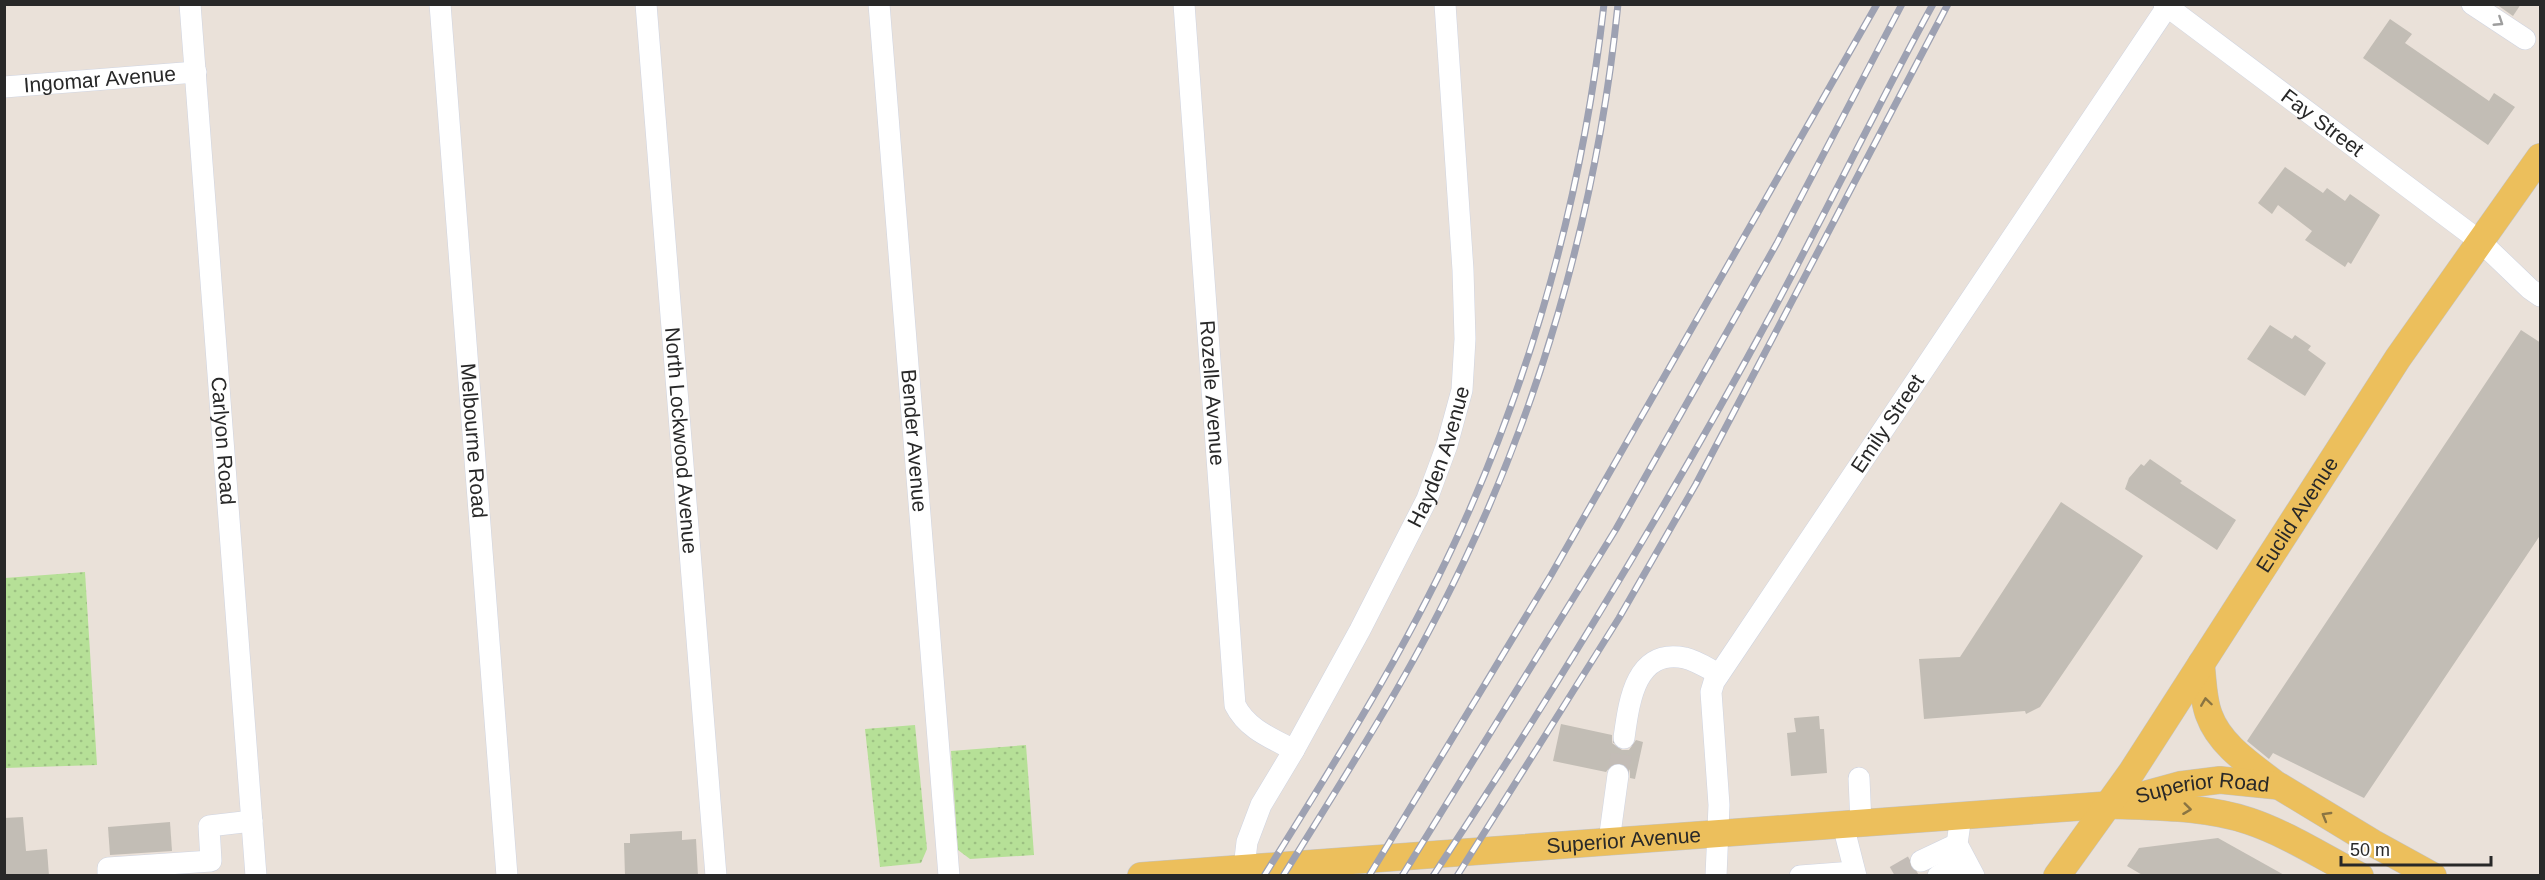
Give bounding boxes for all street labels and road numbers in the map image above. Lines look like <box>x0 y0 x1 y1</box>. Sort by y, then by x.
street label: Ingomar Avenue <box>23 62 177 96</box>
street label: Fay Street <box>2277 84 2368 161</box>
street label: Rozelle Avenue <box>1196 319 1230 466</box>
street label: North Lockwood Avenue <box>661 326 702 555</box>
street label: Melbourne Road <box>457 362 491 519</box>
street label: Bender Avenue <box>897 368 932 513</box>
street label: Emily Street <box>1846 370 1928 477</box>
street label: Carlyon Road <box>207 376 240 506</box>
street label: Hayden Avenue <box>1403 384 1474 531</box>
street label: Euclid Avenue <box>2251 452 2342 576</box>
street label: Superior Road <box>2133 768 2271 808</box>
street label: Superior Avenue <box>1546 823 1702 857</box>

